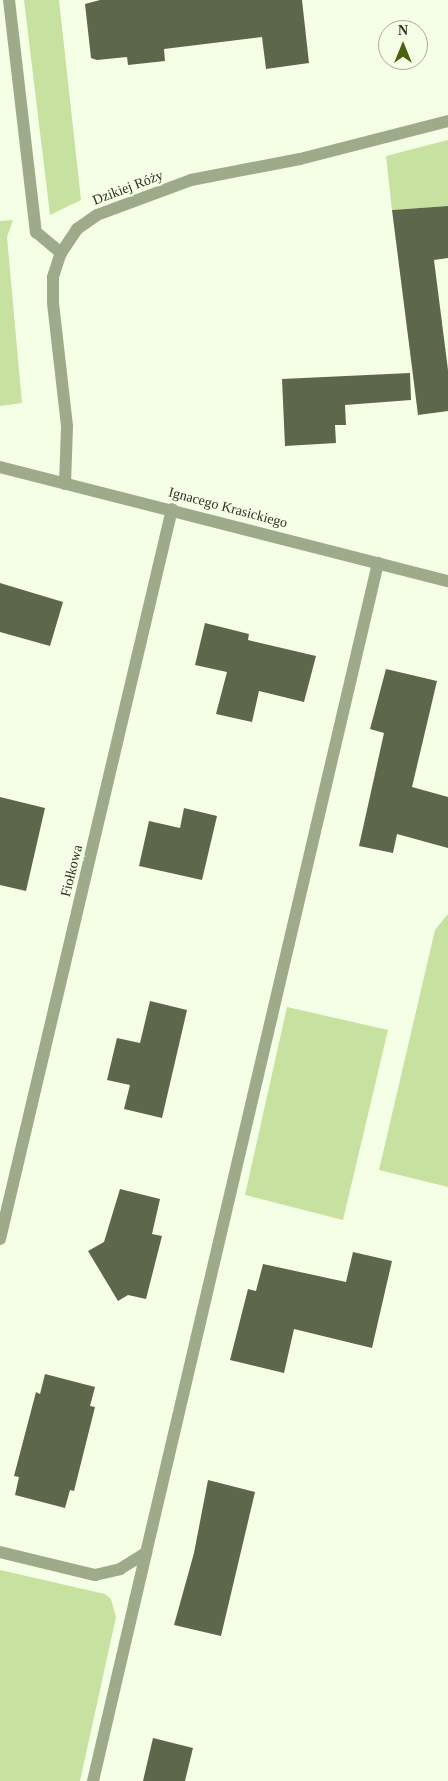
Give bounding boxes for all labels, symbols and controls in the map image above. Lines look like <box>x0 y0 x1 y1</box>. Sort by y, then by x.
north arrow <box>378 20 428 70</box>
text: N <box>398 23 408 38</box>
street label: Dzikiej Róży <box>90 167 166 209</box>
street label: Ignacego Krasickiego <box>167 484 289 532</box>
street label: Fiołkowa <box>57 843 87 899</box>

